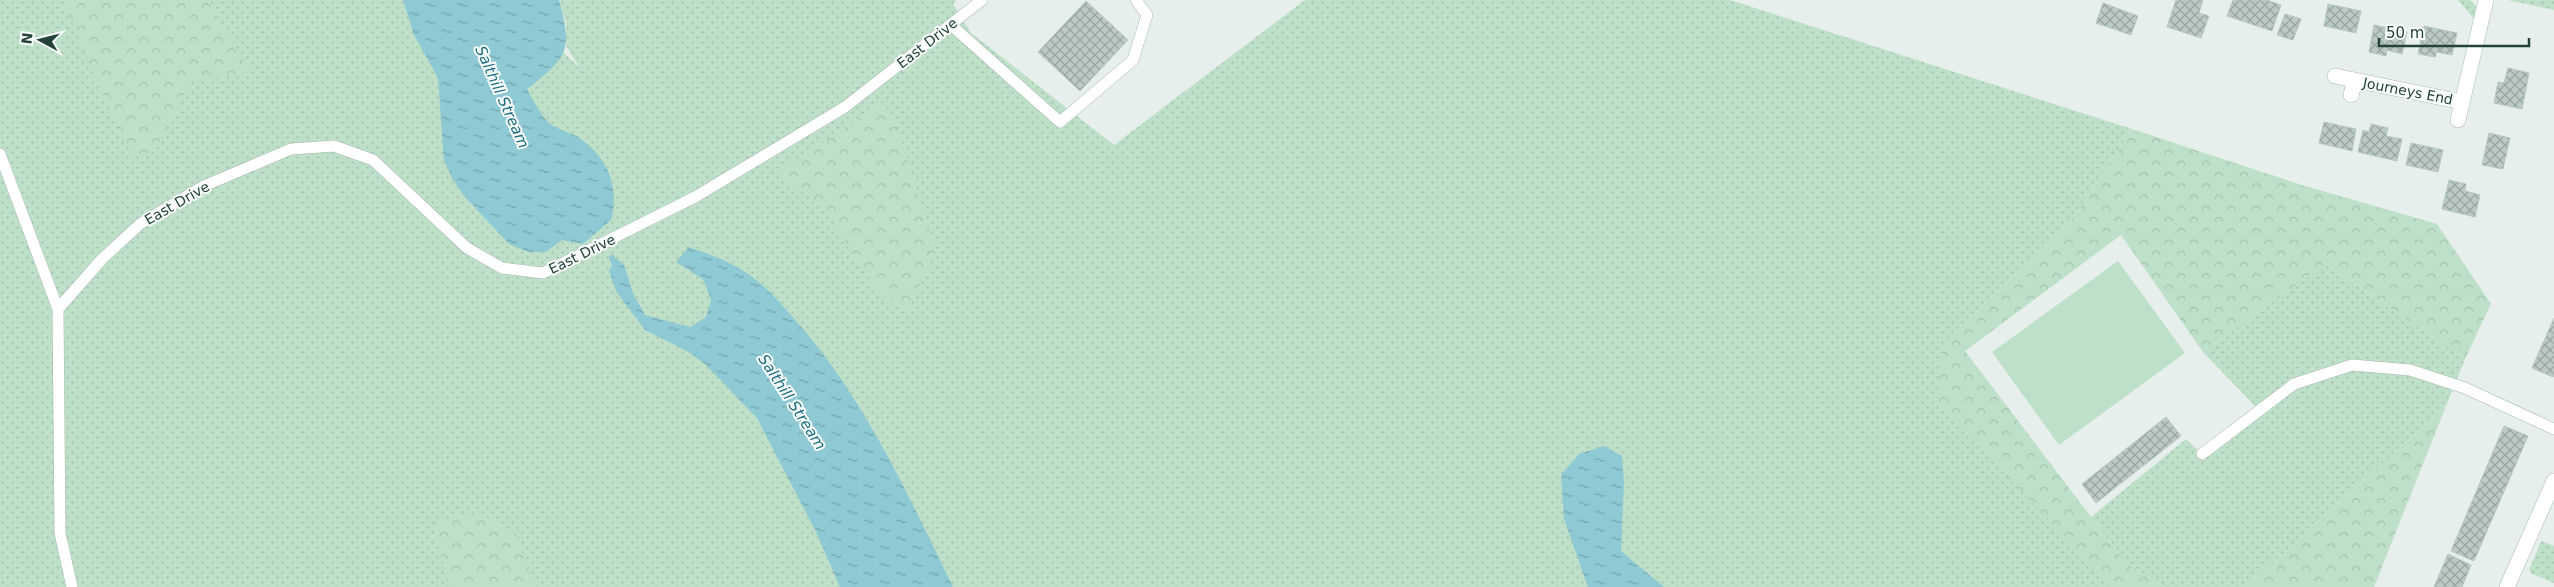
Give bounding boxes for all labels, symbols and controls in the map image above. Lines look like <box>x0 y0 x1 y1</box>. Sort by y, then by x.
north arrow <box>15 15 65 65</box>
street label: East Drive <box>894 15 960 71</box>
scale bar <box>2379 15 2529 47</box>
text: 50 m <box>2386 24 2424 42</box>
text: N <box>18 32 36 45</box>
water label: Salthill Stream <box>471 43 533 151</box>
street label: Journeys End <box>2361 74 2454 108</box>
street label: East Drive <box>142 178 212 228</box>
street label: East Drive <box>546 231 618 277</box>
water label: Salthill Stream <box>754 351 830 453</box>

